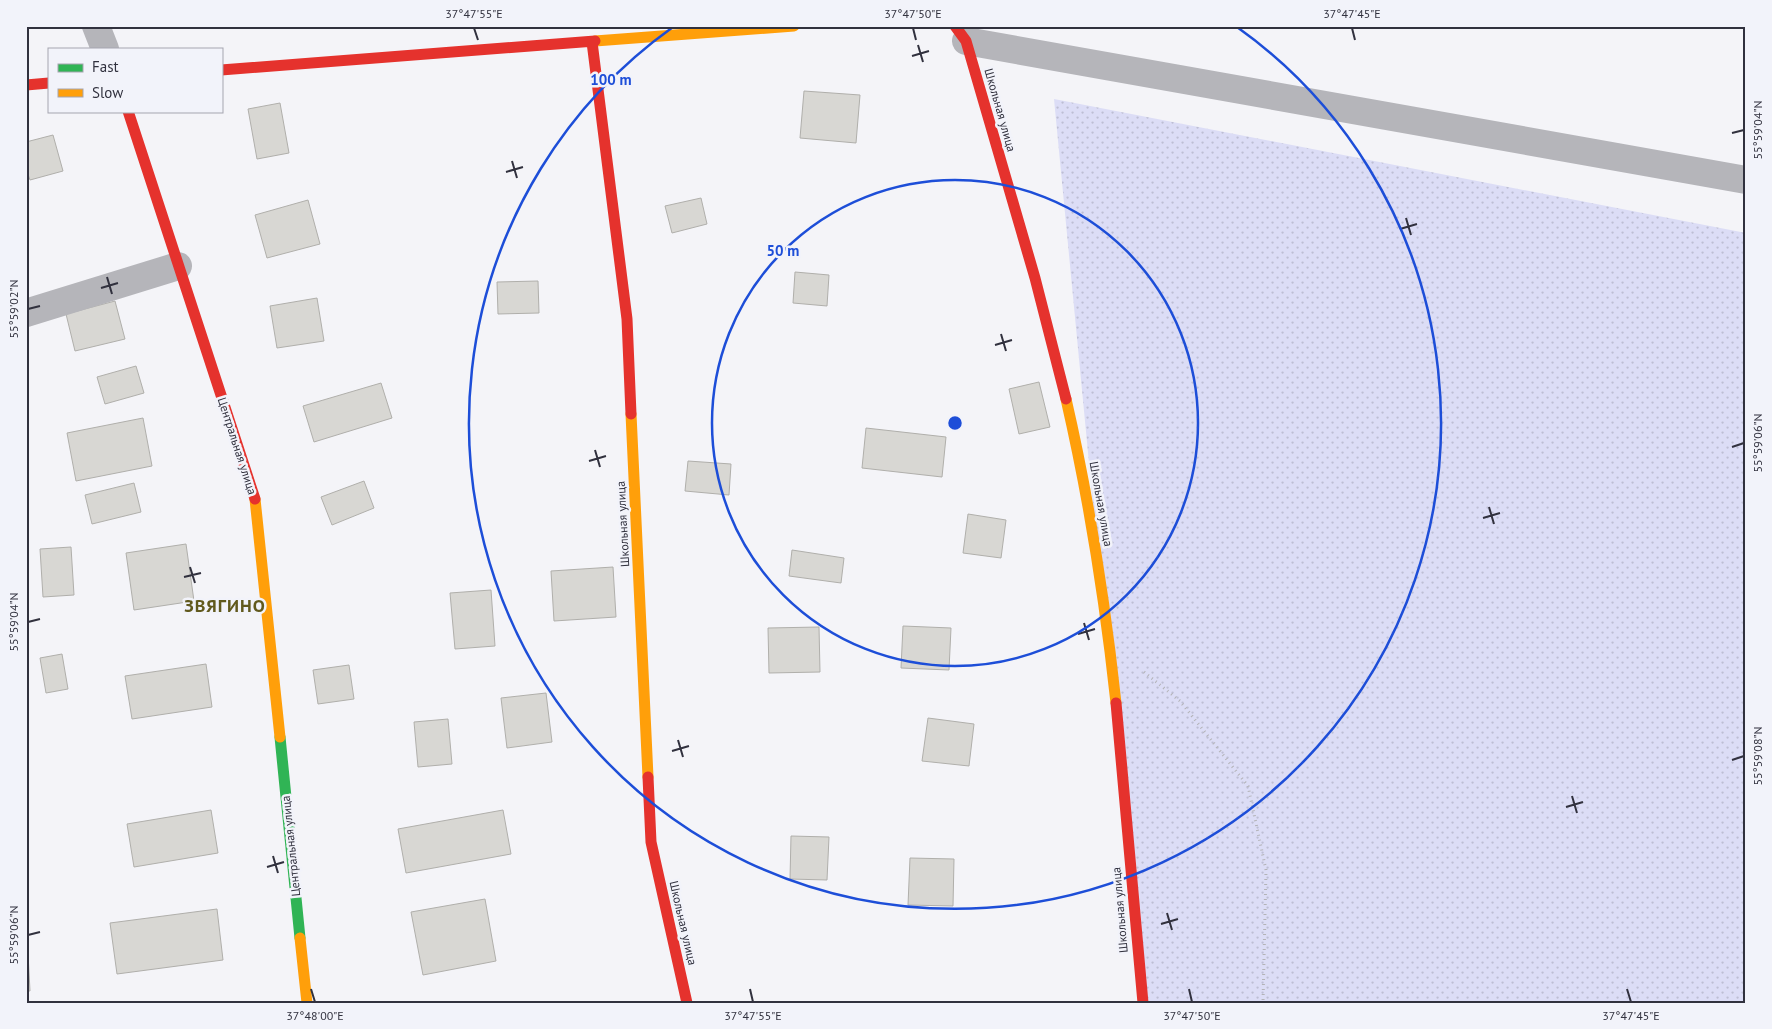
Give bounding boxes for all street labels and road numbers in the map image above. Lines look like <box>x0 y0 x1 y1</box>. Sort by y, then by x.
street label: Школьная улица <box>981 66 1020 153</box>
street label: Центральная улица <box>215 395 260 496</box>
street label: Школьная улица <box>1087 460 1116 548</box>
street label: Школьная улица <box>613 481 632 567</box>
street label: Центральная улица <box>278 795 303 897</box>
street label: Школьная улица <box>1108 867 1131 954</box>
street label: Школьная улица <box>667 879 700 967</box>

